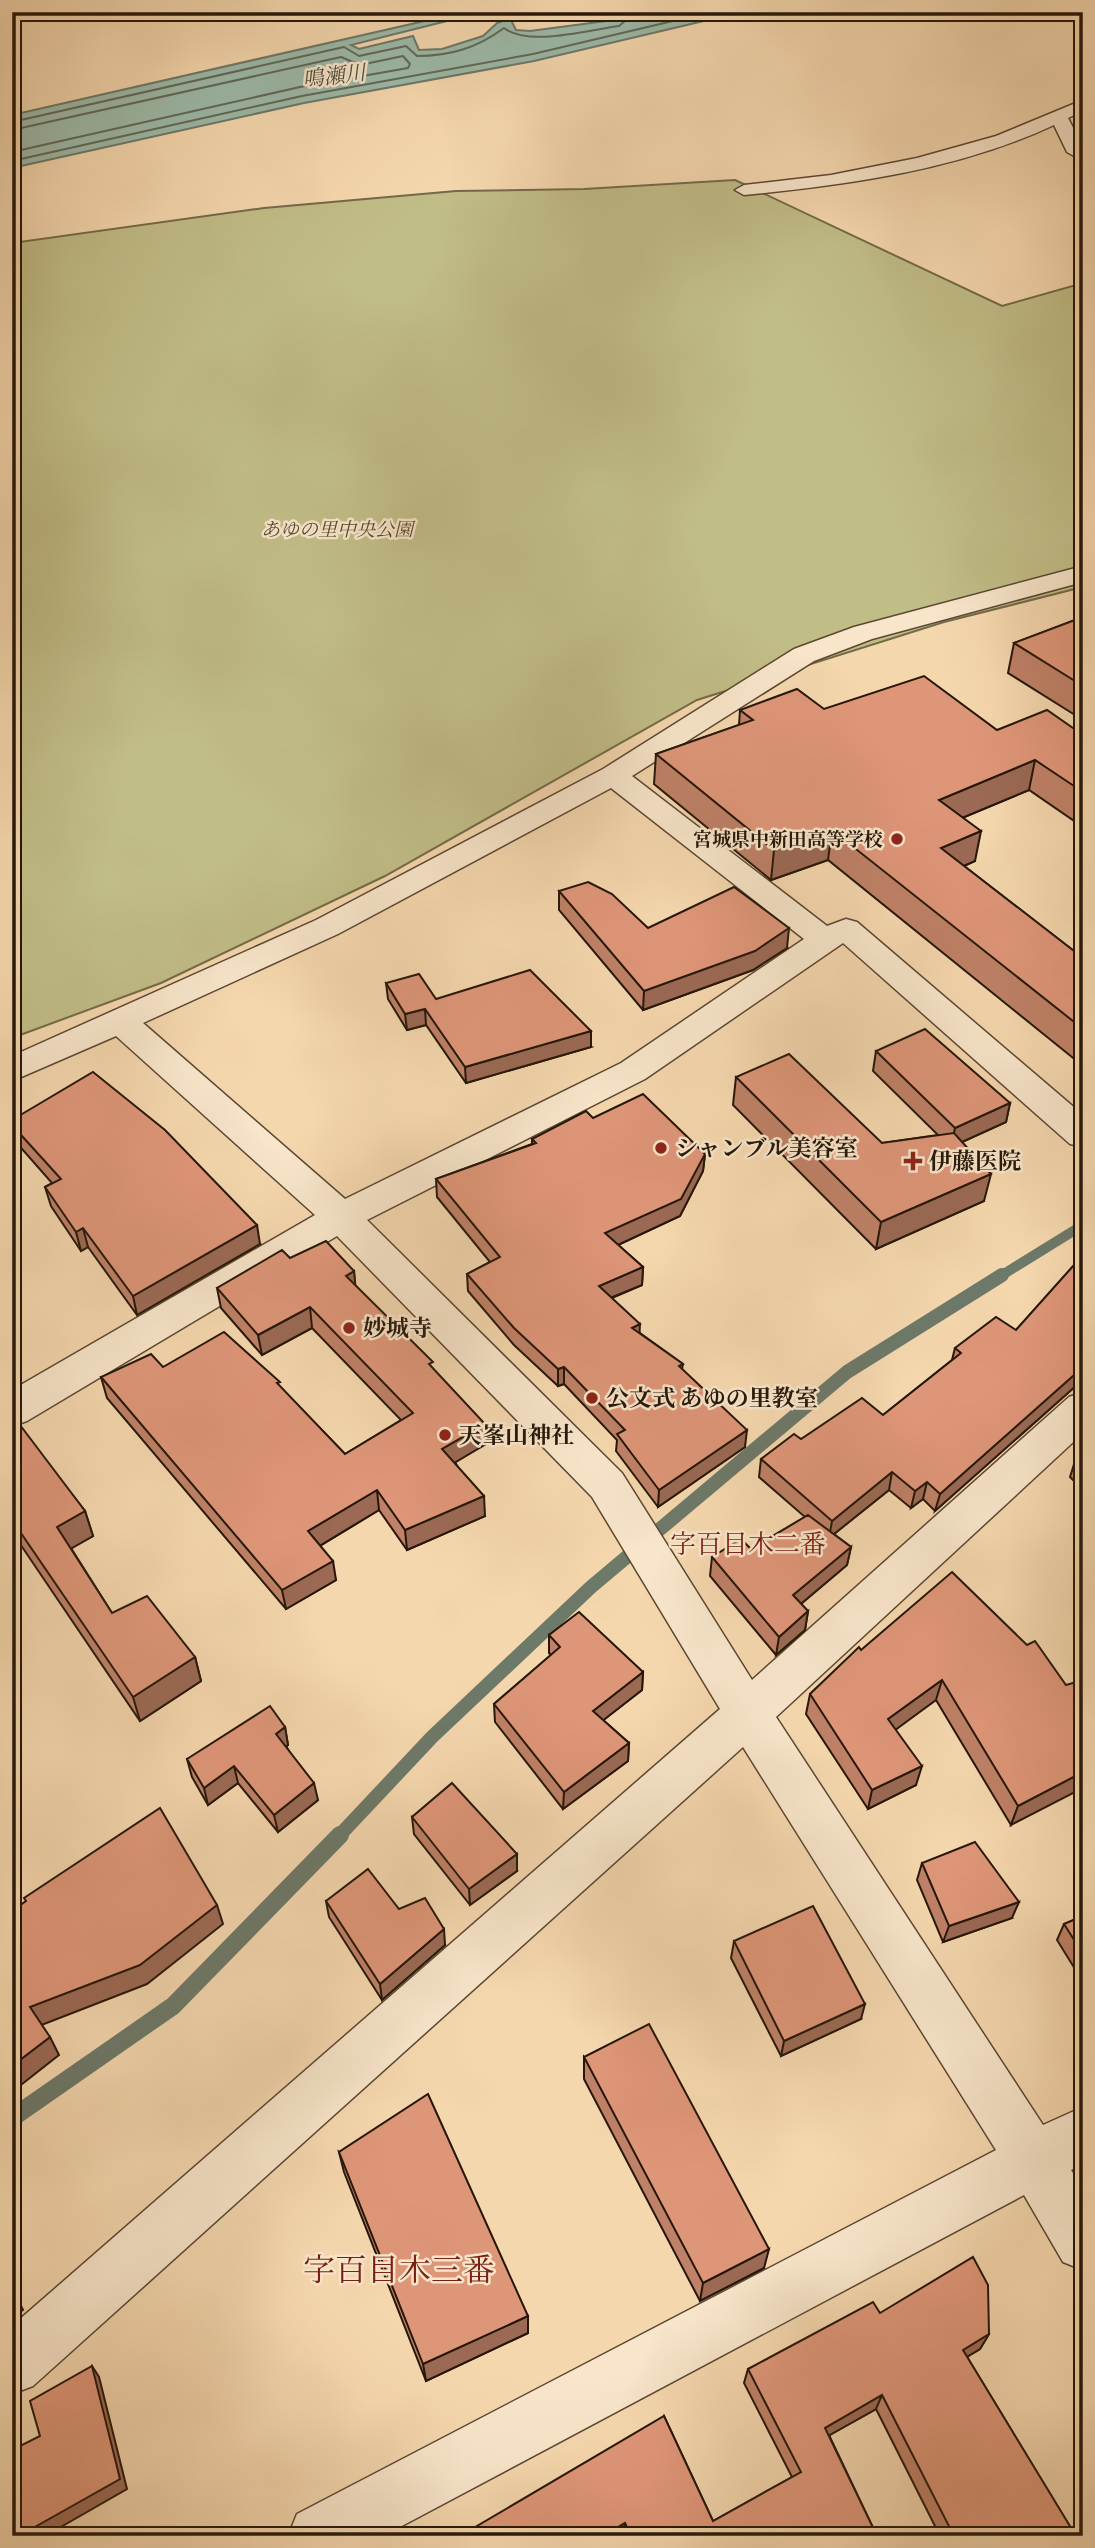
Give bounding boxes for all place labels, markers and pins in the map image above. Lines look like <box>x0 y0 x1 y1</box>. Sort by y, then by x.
place label: 宮城県中新田高等学校 <box>693 828 883 852</box>
marker: 宮城県中新田高等学校 <box>889 831 905 847</box>
place label: シャンブル美容室 <box>675 1134 858 1163</box>
marker: シャンブル美容室 <box>653 1140 669 1156</box>
place label: 伊藤医院 <box>929 1147 1021 1176</box>
marker: 伊藤医院 <box>903 1151 923 1171</box>
place label: 妙城寺 <box>363 1314 432 1343</box>
marker: 妙城寺 <box>341 1320 357 1336</box>
place label: 公文式 あゆの里教室 <box>606 1384 818 1413</box>
marker: 公文式 あゆの里教室 <box>584 1390 600 1406</box>
place label: 天峯山神社 <box>459 1421 574 1450</box>
marker: 天峯山神社 <box>437 1427 453 1443</box>

